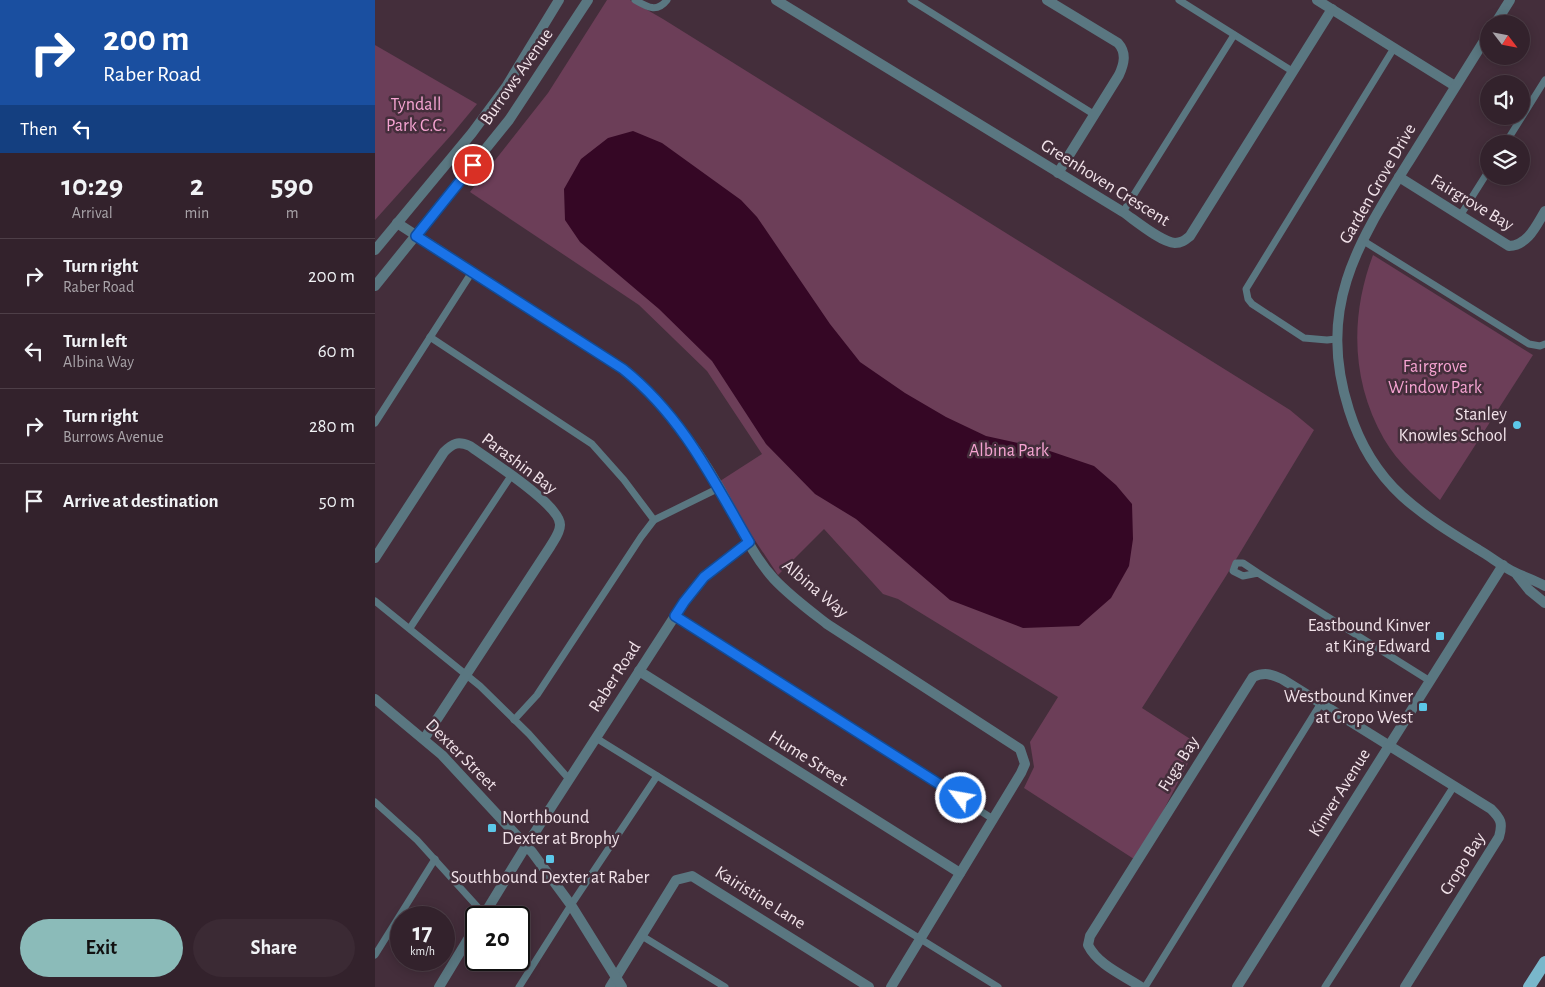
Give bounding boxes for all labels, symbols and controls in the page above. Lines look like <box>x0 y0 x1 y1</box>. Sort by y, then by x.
north arrow <box>1480 15 1530 65</box>
map controls <box>1480 15 1530 185</box>
icon: right <box>20 20 85 85</box>
text: 200 m <box>103 22 190 57</box>
street label: Burrows Avenue <box>477 26 557 128</box>
text: Raber Road <box>103 63 201 85</box>
button: sound <box>1480 75 1530 125</box>
park label: Tyndall Park C.C. <box>386 96 446 135</box>
icon: left <box>68 115 96 143</box>
text: Then <box>20 120 58 139</box>
street label: Garden Grove Drive <box>1336 121 1420 247</box>
button: layers <box>1480 135 1530 185</box>
street label: Greenhoven Crescent <box>1037 136 1173 230</box>
pin <box>452 144 494 186</box>
icon: arrive <box>459 151 487 179</box>
text: 10:29 <box>61 171 123 201</box>
text: 2 <box>190 171 204 201</box>
text: 590 <box>271 171 314 201</box>
street label: Fairgrove Bay <box>1428 171 1517 235</box>
text: Arrival <box>72 205 113 221</box>
text: min <box>184 205 209 221</box>
text: m <box>286 205 299 221</box>
text: Turn right <box>63 257 138 276</box>
icon: right <box>20 262 48 290</box>
text: 200 m <box>308 267 355 286</box>
text: Raber Road <box>63 279 134 295</box>
text: Turn left <box>63 332 127 351</box>
icon: left <box>20 337 48 365</box>
text: 60 m <box>318 342 355 361</box>
text: Albina Way <box>63 354 134 370</box>
park label: Fairgrove Window Park <box>1388 358 1483 397</box>
place label: Stanley Knowles School <box>1398 406 1507 445</box>
text: Turn right <box>63 407 138 426</box>
icon: right <box>20 412 48 440</box>
text: 280 m <box>309 417 355 436</box>
marker: Stanley Knowles School <box>1511 419 1523 431</box>
text: Burrows Avenue <box>63 429 164 445</box>
street label: Parashin Bay <box>478 430 560 498</box>
park label: Albina Park <box>969 442 1050 460</box>
icon: arrive <box>20 487 48 515</box>
text: Arrive at destination <box>63 492 219 511</box>
text: 50 m <box>319 492 355 511</box>
street label: Albina Way <box>779 556 852 622</box>
place label: Eastbound Kinver at King Edward <box>1308 617 1430 656</box>
marker: Eastbound Kinver at King Edward <box>1434 630 1446 642</box>
street label: Raber Road <box>586 639 644 715</box>
place label: Westbound Kinver at Cropo West <box>1284 688 1413 727</box>
marker: Westbound Kinver at Cropo West <box>1417 701 1429 713</box>
street label: Dexter Street <box>422 716 500 794</box>
street label: Hume Street <box>765 728 851 790</box>
street label: Fuga Bay <box>1155 733 1203 795</box>
street label: Kinver Avenue <box>1306 746 1374 840</box>
position arrow <box>934 771 986 823</box>
place label: Northbound Dexter at Brophy <box>502 809 620 848</box>
marker: Northbound Dexter at Brophy <box>486 822 498 834</box>
street label: Cropo Bay <box>1437 829 1489 898</box>
marker: Southbound Dexter at Raber <box>544 853 556 865</box>
street label: Kairistine Lane <box>712 863 808 933</box>
place label: Southbound Dexter at Raber <box>451 869 649 887</box>
speed limit sign: 20 <box>465 906 530 971</box>
button: Exit <box>20 919 183 977</box>
button: Share <box>193 919 355 977</box>
text: 17 <box>413 920 432 945</box>
text: km/h <box>410 945 435 957</box>

